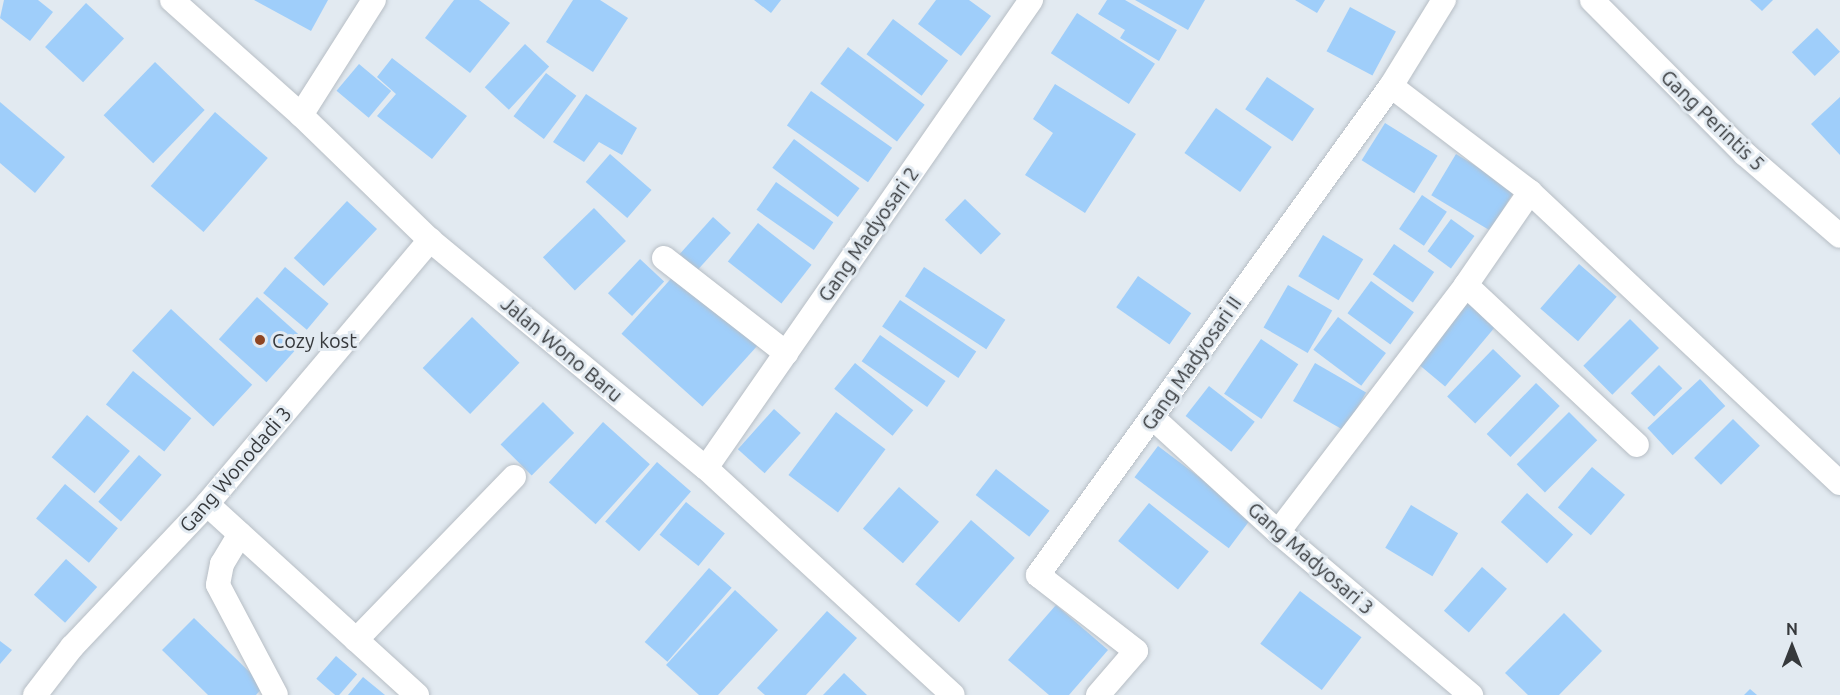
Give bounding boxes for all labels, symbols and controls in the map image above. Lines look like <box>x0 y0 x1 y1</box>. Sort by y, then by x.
street label: Gang Perintis 5 <box>1656 65 1770 175</box>
street label: Gang Madyosari 2 <box>813 162 923 306</box>
street label: Jalan Wono Baru <box>496 291 628 407</box>
street label: Gang Madyosari II <box>1136 291 1246 435</box>
place label: Cozy kost <box>272 328 357 352</box>
marker: Cozy kost <box>253 333 267 347</box>
street label: Gang Wonodadi 3 <box>174 401 296 537</box>
street label: Gang Madyosari 3 <box>1243 497 1379 619</box>
north arrow <box>1762 617 1822 677</box>
text: N <box>1786 620 1798 638</box>

